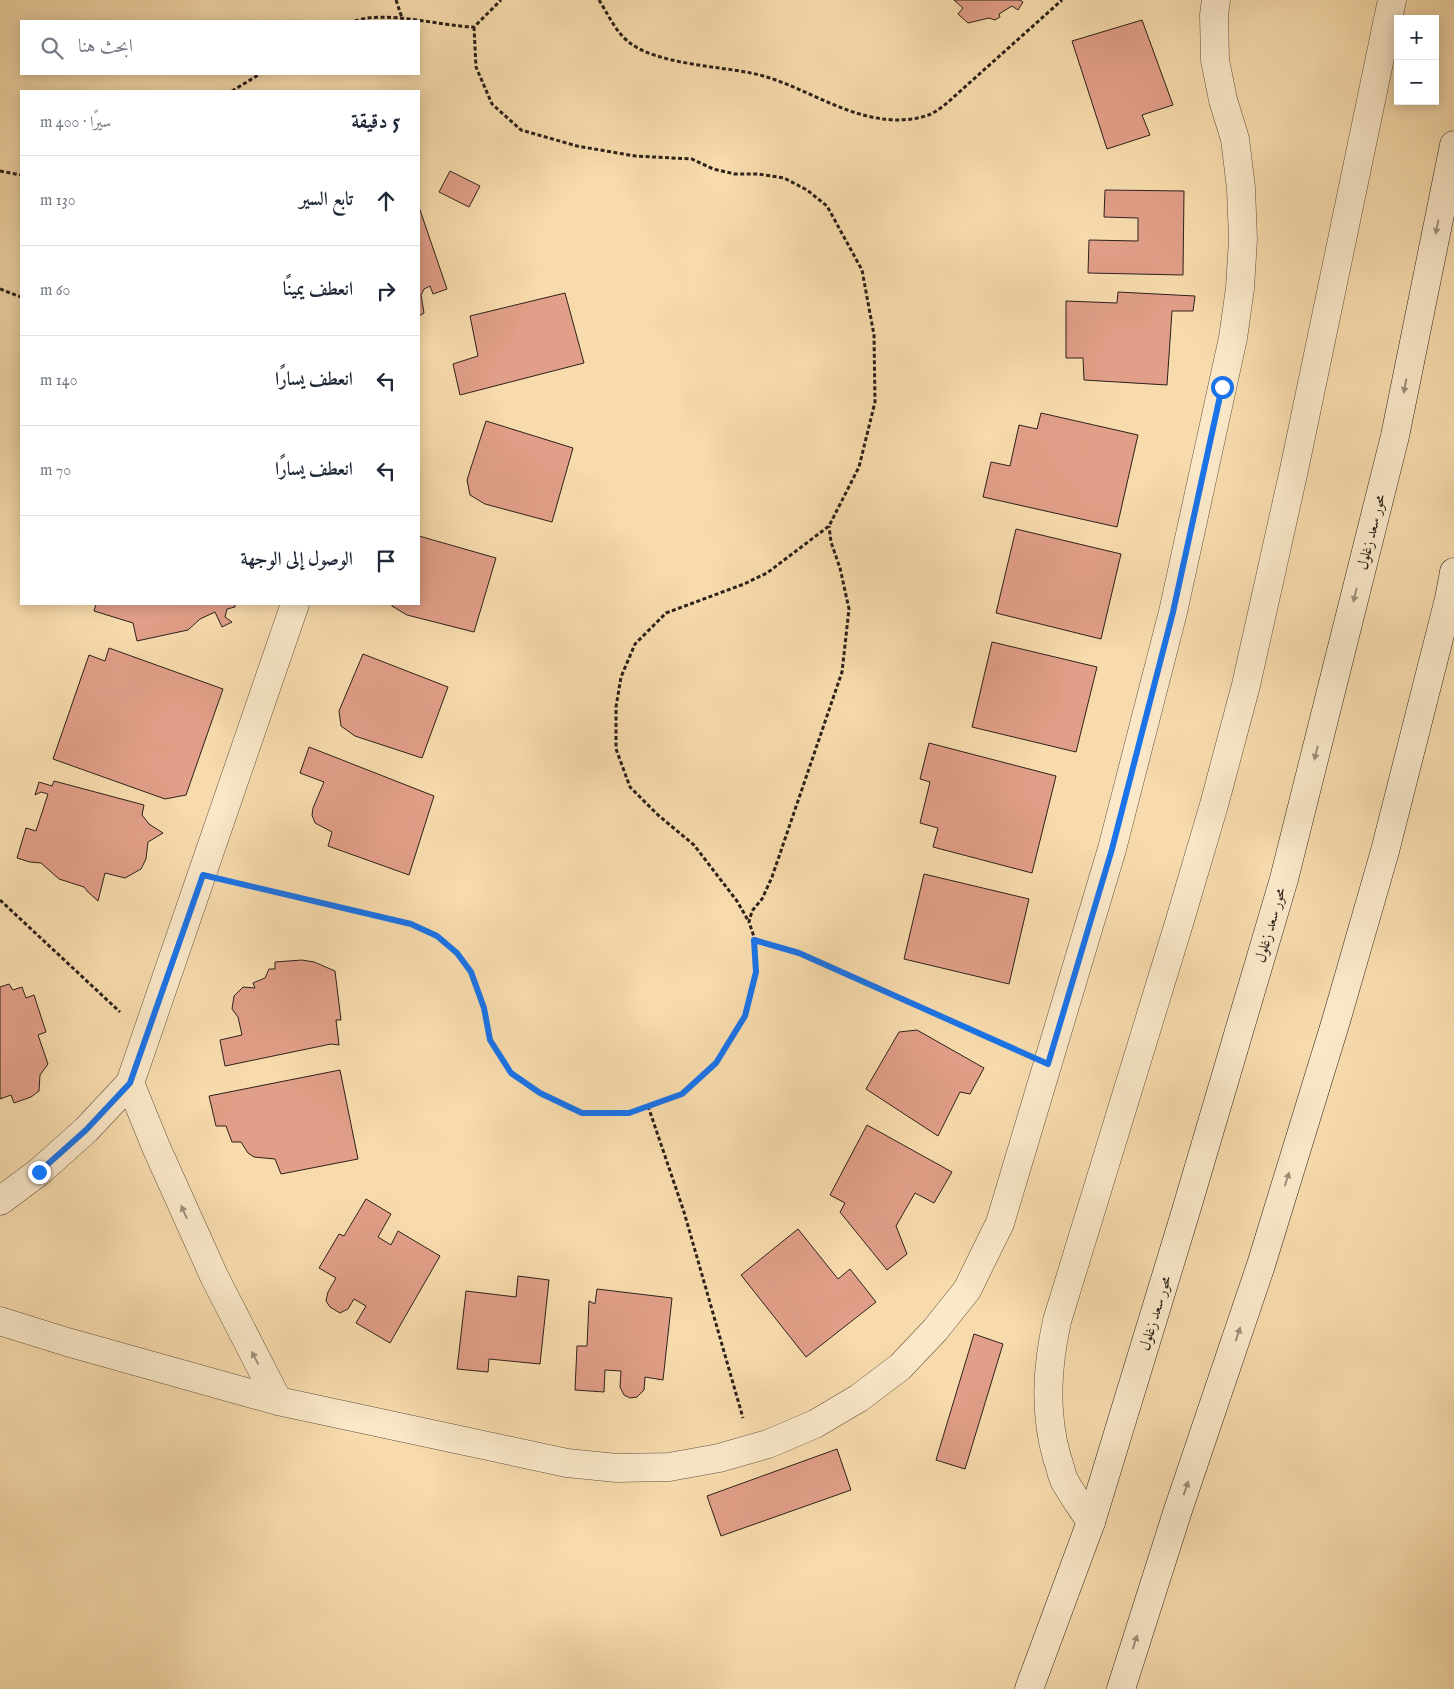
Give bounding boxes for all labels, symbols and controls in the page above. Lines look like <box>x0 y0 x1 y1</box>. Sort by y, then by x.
map controls <box>1394 15 1439 105</box>
button: + <box>1394 15 1439 60</box>
search box <box>20 20 420 75</box>
icon: search <box>38 34 66 62</box>
text: ابحث هنا <box>78 35 133 59</box>
button: − <box>1394 60 1439 105</box>
text: 5 دقيقة <box>351 109 400 136</box>
text: سيرًا · 400 m <box>40 113 111 133</box>
icon: ahead <box>372 187 400 215</box>
text: تابع السير <box>299 188 353 212</box>
text: 130 m <box>40 191 76 211</box>
one-way arrow <box>1433 219 1441 235</box>
icon: right <box>372 277 400 305</box>
text: انعطف يمينًا <box>283 278 353 302</box>
text: 60 m <box>40 281 70 301</box>
icon: left <box>372 367 400 395</box>
text: انعطف يسارًا <box>275 368 353 392</box>
text: 140 m <box>40 371 78 391</box>
route start <box>1211 376 1234 399</box>
one-way arrow <box>1401 378 1409 393</box>
icon: left <box>372 457 400 485</box>
text: انعطف يسارًا <box>275 458 353 482</box>
text: 70 m <box>40 461 71 481</box>
street label: محور سعد زغلول <box>1353 492 1390 572</box>
icon: arrive <box>372 547 400 575</box>
text: الوصول إلى الوجهة <box>241 548 353 572</box>
one-way arrow <box>1351 588 1359 603</box>
one-way arrow <box>1312 745 1320 760</box>
street label: محور سعد زغلول <box>1251 885 1290 965</box>
route end <box>28 1161 51 1184</box>
one-way arrow <box>1284 1172 1292 1187</box>
one-way arrow <box>180 1205 188 1219</box>
street label: محور سعد زغلول <box>1135 1273 1176 1353</box>
one-way arrow <box>1234 1326 1242 1341</box>
one-way arrow <box>251 1351 259 1365</box>
one-way arrow <box>1182 1480 1190 1495</box>
one-way arrow <box>1132 1635 1140 1650</box>

